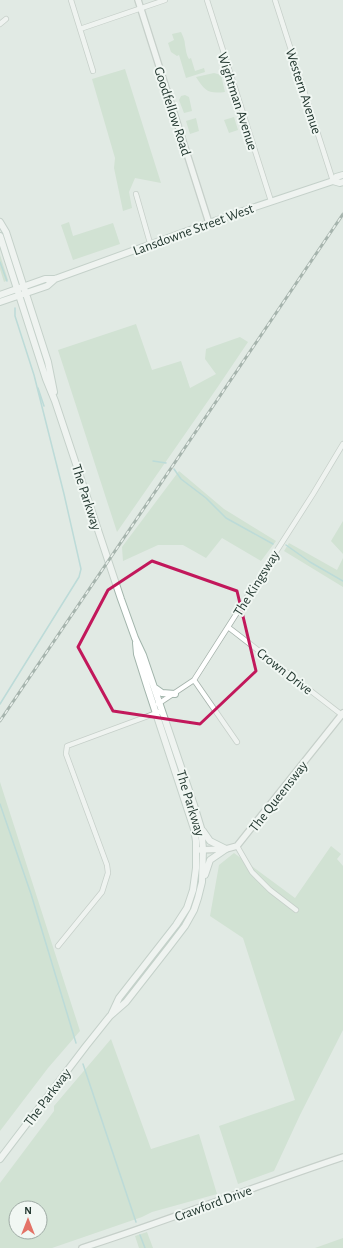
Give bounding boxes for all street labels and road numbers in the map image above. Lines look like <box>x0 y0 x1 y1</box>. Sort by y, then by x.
street label: Western Avenue <box>283 47 323 136</box>
street label: Wightman Avenue <box>215 50 260 152</box>
street label: Goodfellow Road <box>151 65 193 158</box>
street label: Lansdowne Street West <box>131 201 256 258</box>
street label: The Parkway <box>69 463 103 532</box>
street label: The Kingsway <box>231 548 283 619</box>
street label: Crown Drive <box>254 646 315 698</box>
street label: The Queensway <box>247 759 311 835</box>
street label: The Parkway <box>173 769 207 838</box>
street label: The Parkway <box>22 1066 74 1129</box>
street label: Crawford Drive <box>173 1184 254 1224</box>

